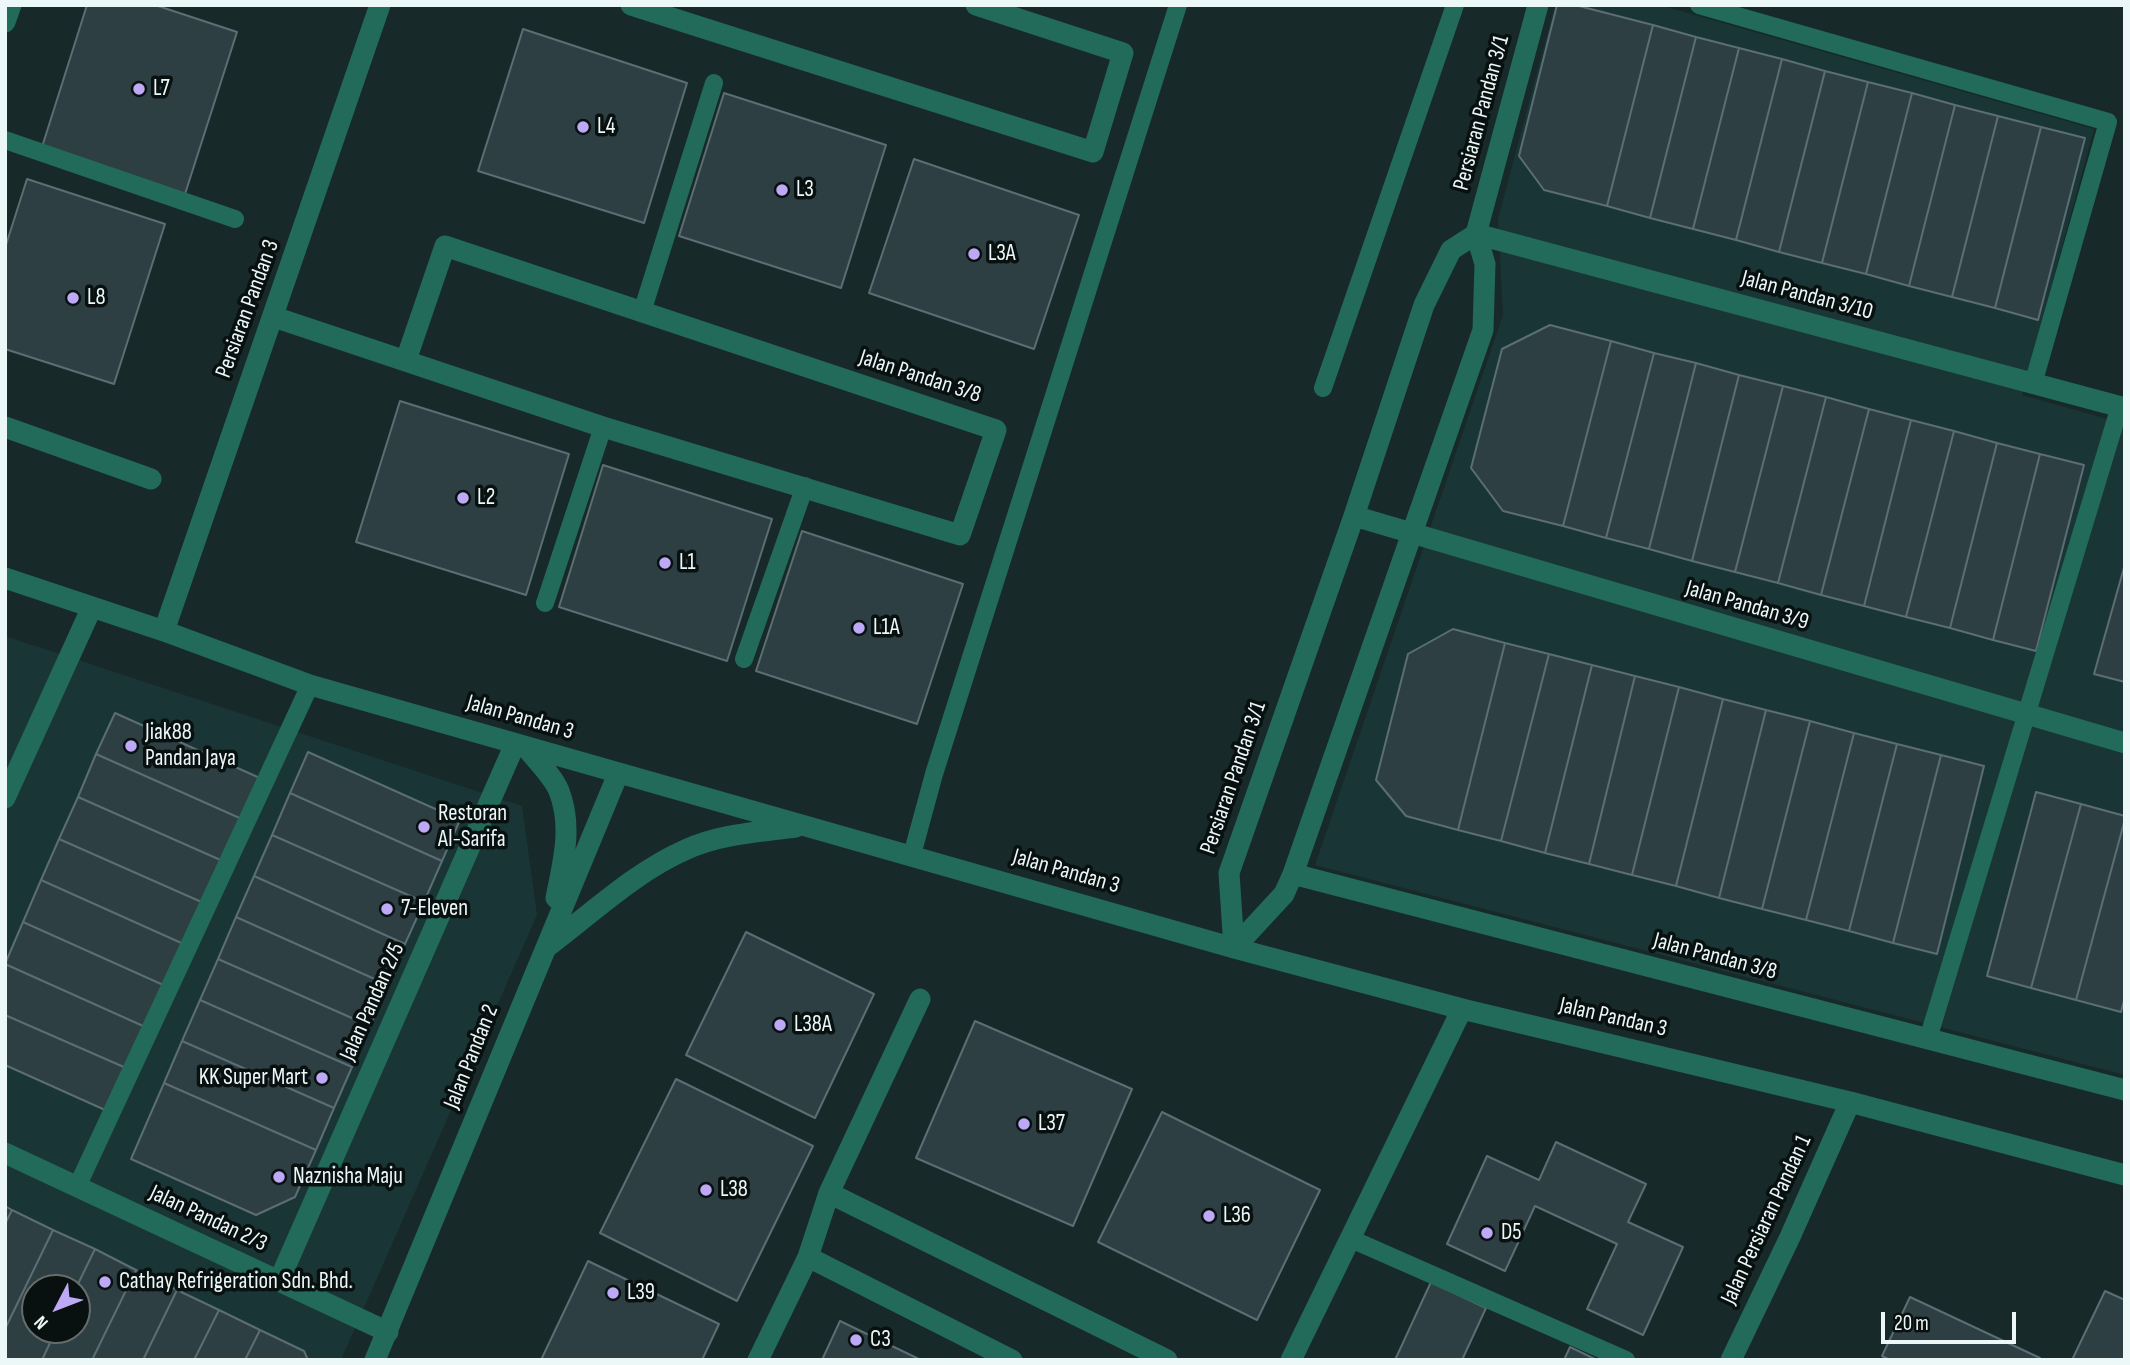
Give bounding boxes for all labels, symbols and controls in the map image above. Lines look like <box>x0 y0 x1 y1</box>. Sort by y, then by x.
street label: Persiaran Pandan 3/1 <box>1448 32 1516 194</box>
place label: L7 <box>153 75 170 103</box>
marker: L7 <box>131 81 147 97</box>
place label: L4 <box>597 113 615 141</box>
marker: L4 <box>575 119 591 135</box>
place label: L3 <box>796 176 814 204</box>
marker: L3 <box>774 182 790 198</box>
street label: Persiaran Pandan 3 <box>210 236 286 382</box>
place label: L3A <box>988 240 1016 268</box>
marker: L3A <box>966 246 982 262</box>
street label: Jalan Pandan 3/10 <box>1738 265 1876 327</box>
place label: L8 <box>87 284 106 312</box>
marker: L8 <box>65 290 81 306</box>
street label: Jalan Pandan 3/8 <box>856 344 984 410</box>
place label: L2 <box>477 484 495 512</box>
marker: L2 <box>455 490 471 506</box>
place label: L1 <box>679 549 695 577</box>
marker: L1 <box>657 555 673 571</box>
street label: Jalan Pandan 3/9 <box>1682 575 1812 637</box>
place label: L1A <box>873 614 900 642</box>
marker: L1A <box>851 620 867 636</box>
street label: Jalan Pandan 3 <box>463 690 577 746</box>
street label: Persiaran Pandan 3/1 <box>1195 698 1273 858</box>
place label: Jiak88 Pandan Jaya <box>145 719 236 773</box>
marker: Jiak88 Pandan Jaya <box>123 738 139 754</box>
place label: Restoran Al-Sarifa <box>438 800 507 854</box>
marker: Restoran Al-Sarifa <box>416 819 432 835</box>
street label: Jalan Pandan 3 <box>1009 844 1123 900</box>
place label: 7-Eleven <box>401 895 468 923</box>
marker: 7-Eleven <box>379 901 395 917</box>
street label: Jalan Pandan 3/8 <box>1650 927 1780 987</box>
street label: Jalan Pandan 2/5 <box>335 939 411 1065</box>
street label: Jalan Pandan 3 <box>1556 992 1670 1044</box>
street label: Jalan Pandan 2 <box>439 1001 505 1113</box>
place label: L38A <box>794 1011 832 1039</box>
marker: L38A <box>772 1017 788 1033</box>
place label: KK Super Mart <box>199 1064 308 1092</box>
marker: KK Super Mart <box>314 1070 330 1086</box>
place label: L37 <box>1038 1110 1065 1138</box>
marker: L37 <box>1016 1116 1032 1132</box>
street label: Jalan Persiaran Pandan 1 <box>1716 1131 1818 1309</box>
place label: Naznisha Maju <box>293 1163 403 1191</box>
marker: Naznisha Maju <box>271 1169 287 1185</box>
place label: L38 <box>720 1176 748 1204</box>
street label: Jalan Pandan 2/3 <box>145 1180 271 1258</box>
marker: L38 <box>698 1182 714 1198</box>
place label: L36 <box>1223 1202 1251 1230</box>
marker: L36 <box>1201 1208 1217 1224</box>
place label: D5 <box>1501 1219 1522 1247</box>
marker: D5 <box>1479 1225 1495 1241</box>
place label: Cathay Refrigeration Sdn. Bhd. <box>119 1268 353 1296</box>
north arrow <box>21 1274 91 1344</box>
marker: Cathay Refrigeration Sdn. Bhd. <box>97 1274 113 1290</box>
place label: L39 <box>627 1279 655 1307</box>
marker: L39 <box>605 1285 621 1301</box>
scale bar <box>1885 1298 2020 1342</box>
text: N <box>30 1311 53 1334</box>
text: 20 m <box>1894 1311 1929 1336</box>
place label: C3 <box>870 1326 891 1354</box>
marker: C3 <box>848 1332 864 1348</box>

